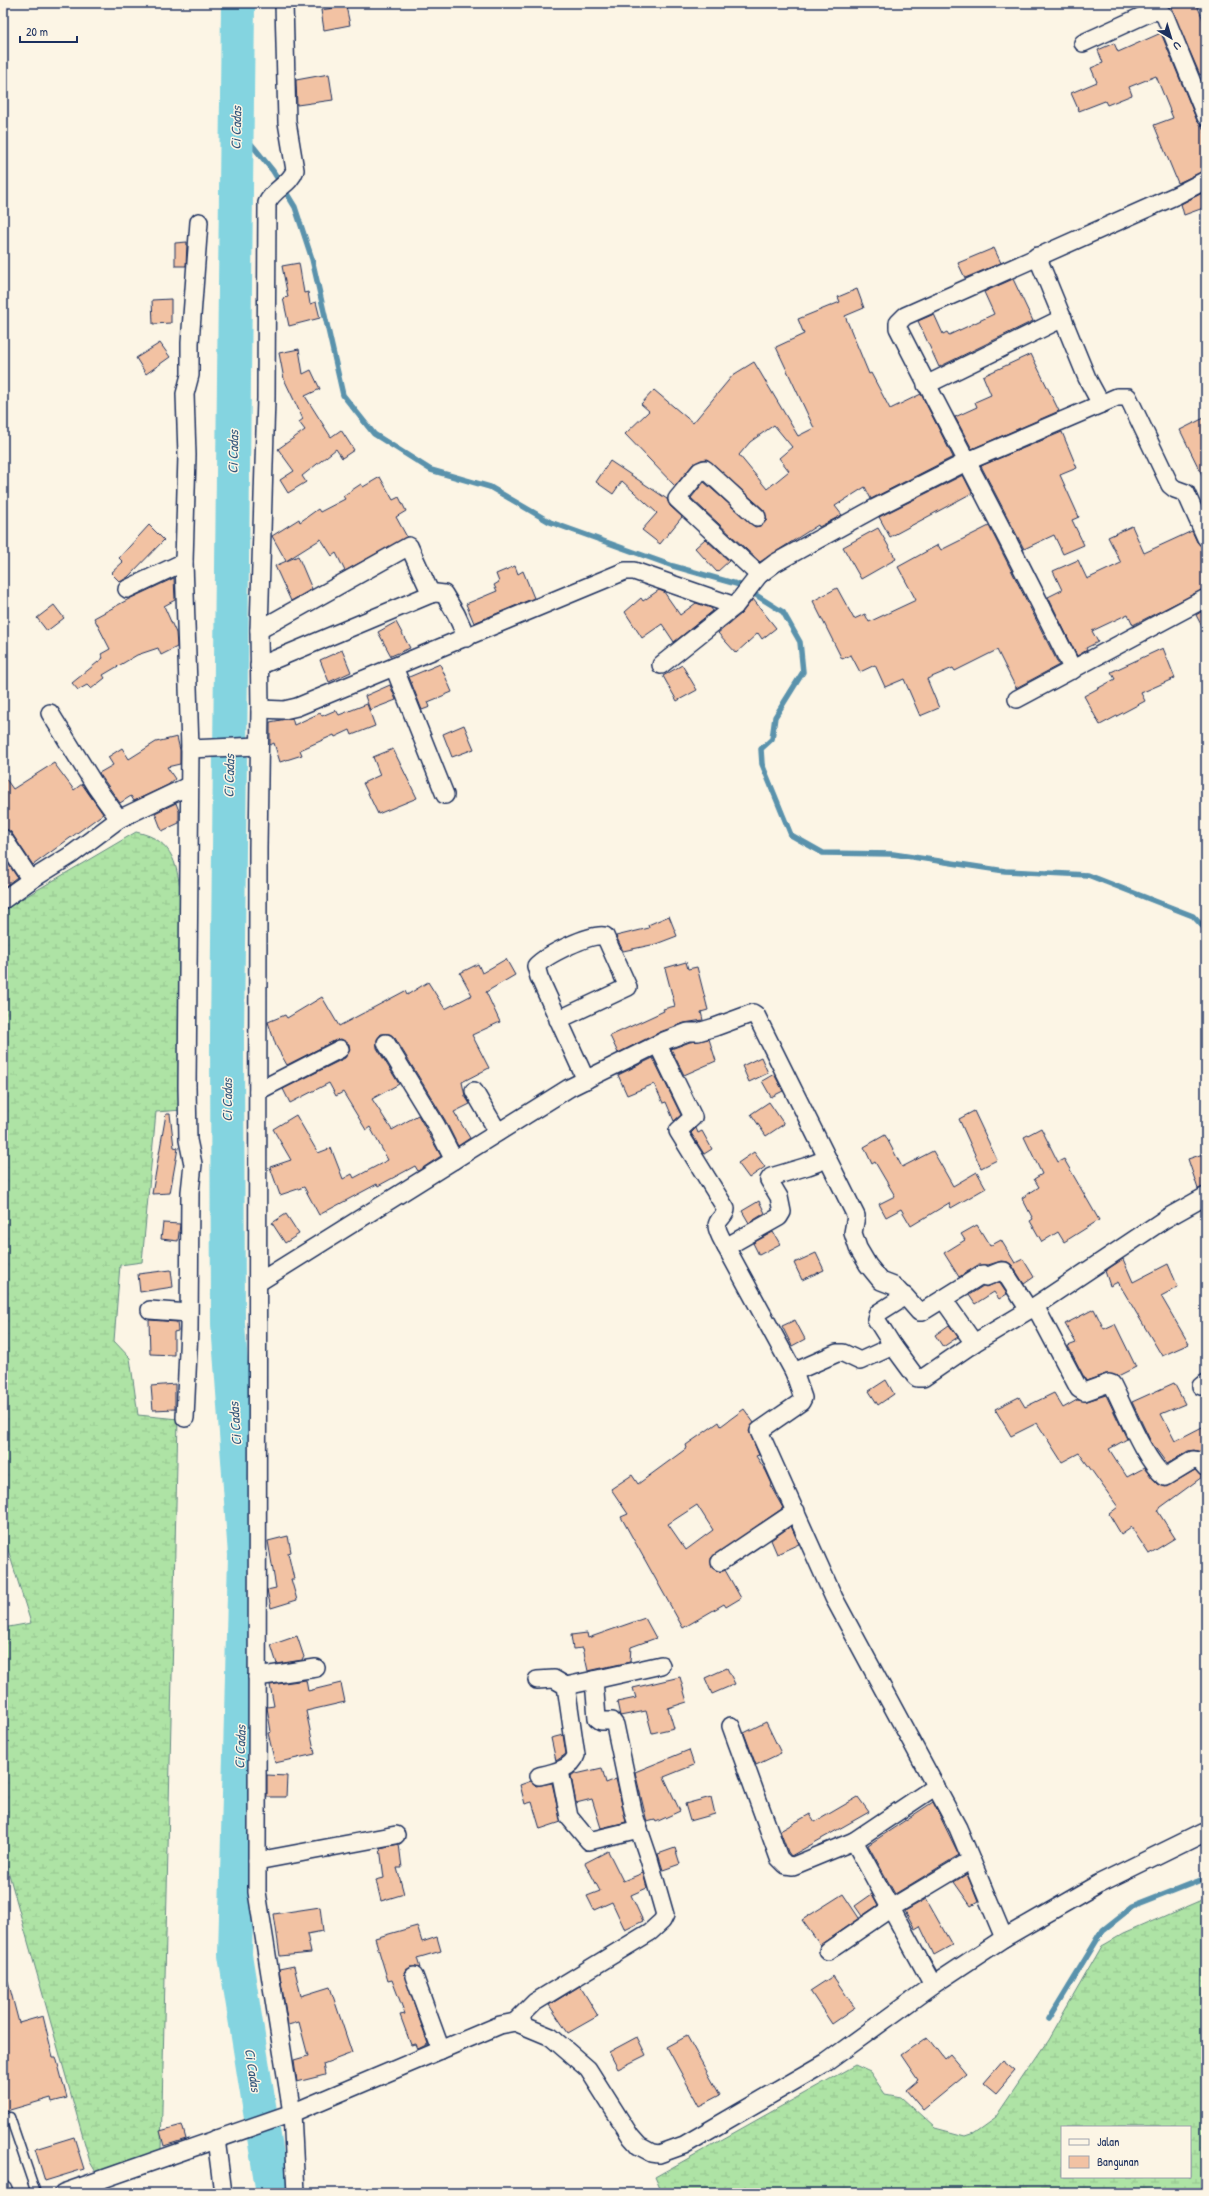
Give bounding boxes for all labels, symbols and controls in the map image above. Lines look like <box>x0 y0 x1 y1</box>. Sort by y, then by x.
scale bar <box>20 18 77 44</box>
north arrow <box>1151 18 1191 58</box>
text: 20 m <box>26 23 48 40</box>
text: U <box>1170 38 1184 53</box>
water label: Ci Cadas <box>226 104 245 150</box>
water label: Ci Cadas <box>223 428 242 474</box>
water label: Ci Cadas <box>219 752 238 798</box>
water label: Ci Cadas <box>217 1077 236 1122</box>
water label: Ci Cadas <box>223 1400 245 1446</box>
water label: Ci Cadas <box>229 1723 250 1769</box>
water label: Ci Cadas <box>241 2047 267 2094</box>
legend <box>1061 2126 1191 2178</box>
text: Jalan <box>1097 2133 1119 2150</box>
text: Bangunan <box>1097 2153 1139 2170</box>

